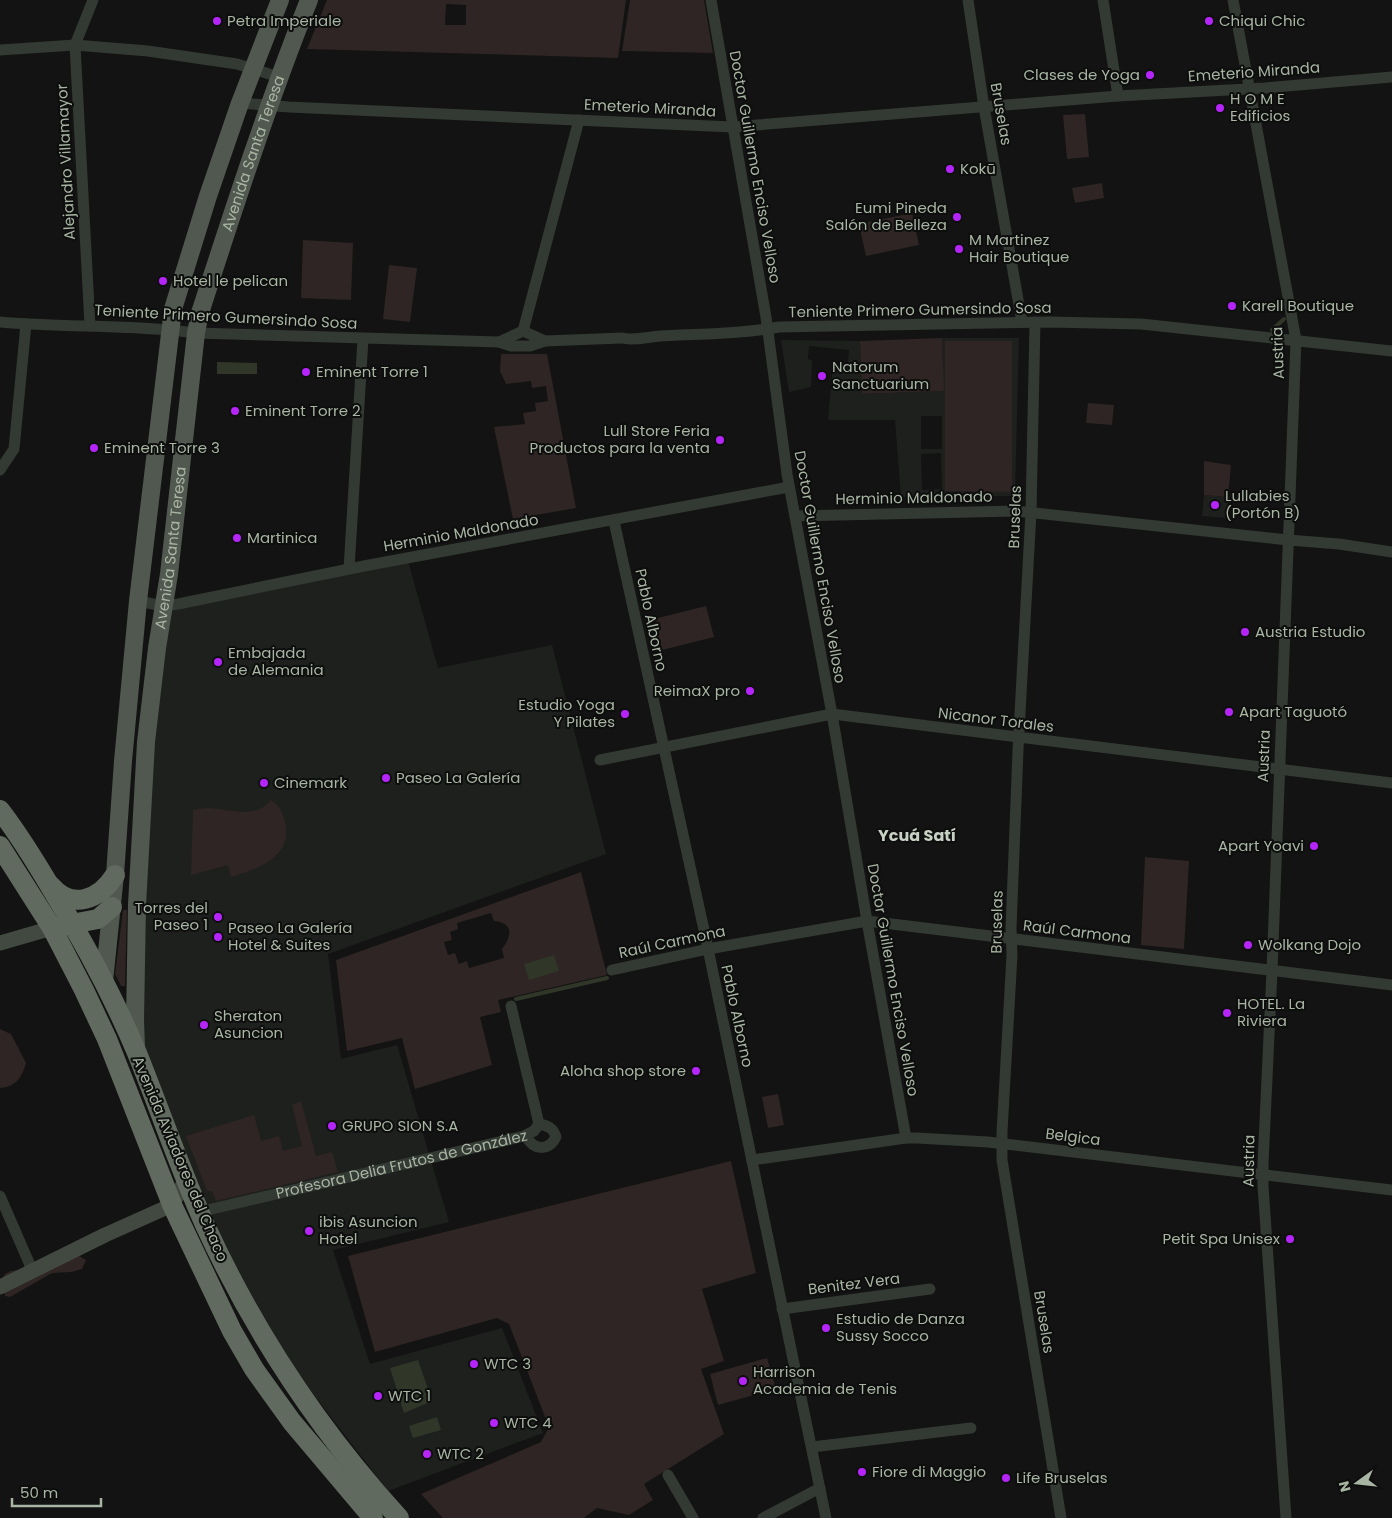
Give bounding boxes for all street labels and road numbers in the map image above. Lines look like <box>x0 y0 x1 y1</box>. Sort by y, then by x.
street label: Doctor Guillermo Enciso Velloso <box>725 49 786 285</box>
street label: Emeterio Miranda <box>1187 56 1321 87</box>
street label: Avenida Santa Teresa <box>216 72 289 234</box>
street label: Bruselas <box>986 81 1017 147</box>
street label: Alejandro Villamayor <box>51 83 80 241</box>
street label: Emeterio Miranda <box>583 94 717 121</box>
street label: Teniente Primero Gumersindo Sosa <box>788 297 1052 322</box>
street label: Teniente Primero Gumersindo Sosa <box>94 299 358 334</box>
street label: Austria <box>1266 326 1289 380</box>
street label: Doctor Guillermo Enciso Velloso <box>790 449 851 685</box>
street label: Avenida Santa Teresa <box>149 465 191 631</box>
street label: Bruselas <box>1003 485 1026 549</box>
street label: Herminio Maldonado <box>835 486 993 509</box>
street label: Herminio Maldonado <box>382 509 540 557</box>
street label: Pablo Alborno <box>630 567 673 673</box>
street label: Nicanor Torales <box>937 702 1055 737</box>
street label: Austria <box>1252 729 1275 783</box>
street label: Doctor Guillermo Enciso Velloso <box>863 862 924 1098</box>
street label: Bruselas <box>985 890 1008 954</box>
street label: Raúl Carmona <box>1022 914 1132 949</box>
street label: Raúl Carmona <box>617 920 727 963</box>
street label: Pablo Alborno <box>716 963 759 1069</box>
street label: Avenida Aviadores del Chaco <box>128 1053 233 1265</box>
street label: Belgica <box>1044 1123 1102 1150</box>
street label: Profesora Delia Frutos de González <box>274 1125 529 1204</box>
street label: Austria <box>1238 1135 1259 1187</box>
street label: Benitez Vera <box>807 1267 901 1300</box>
street label: Bruselas <box>1029 1289 1060 1355</box>

